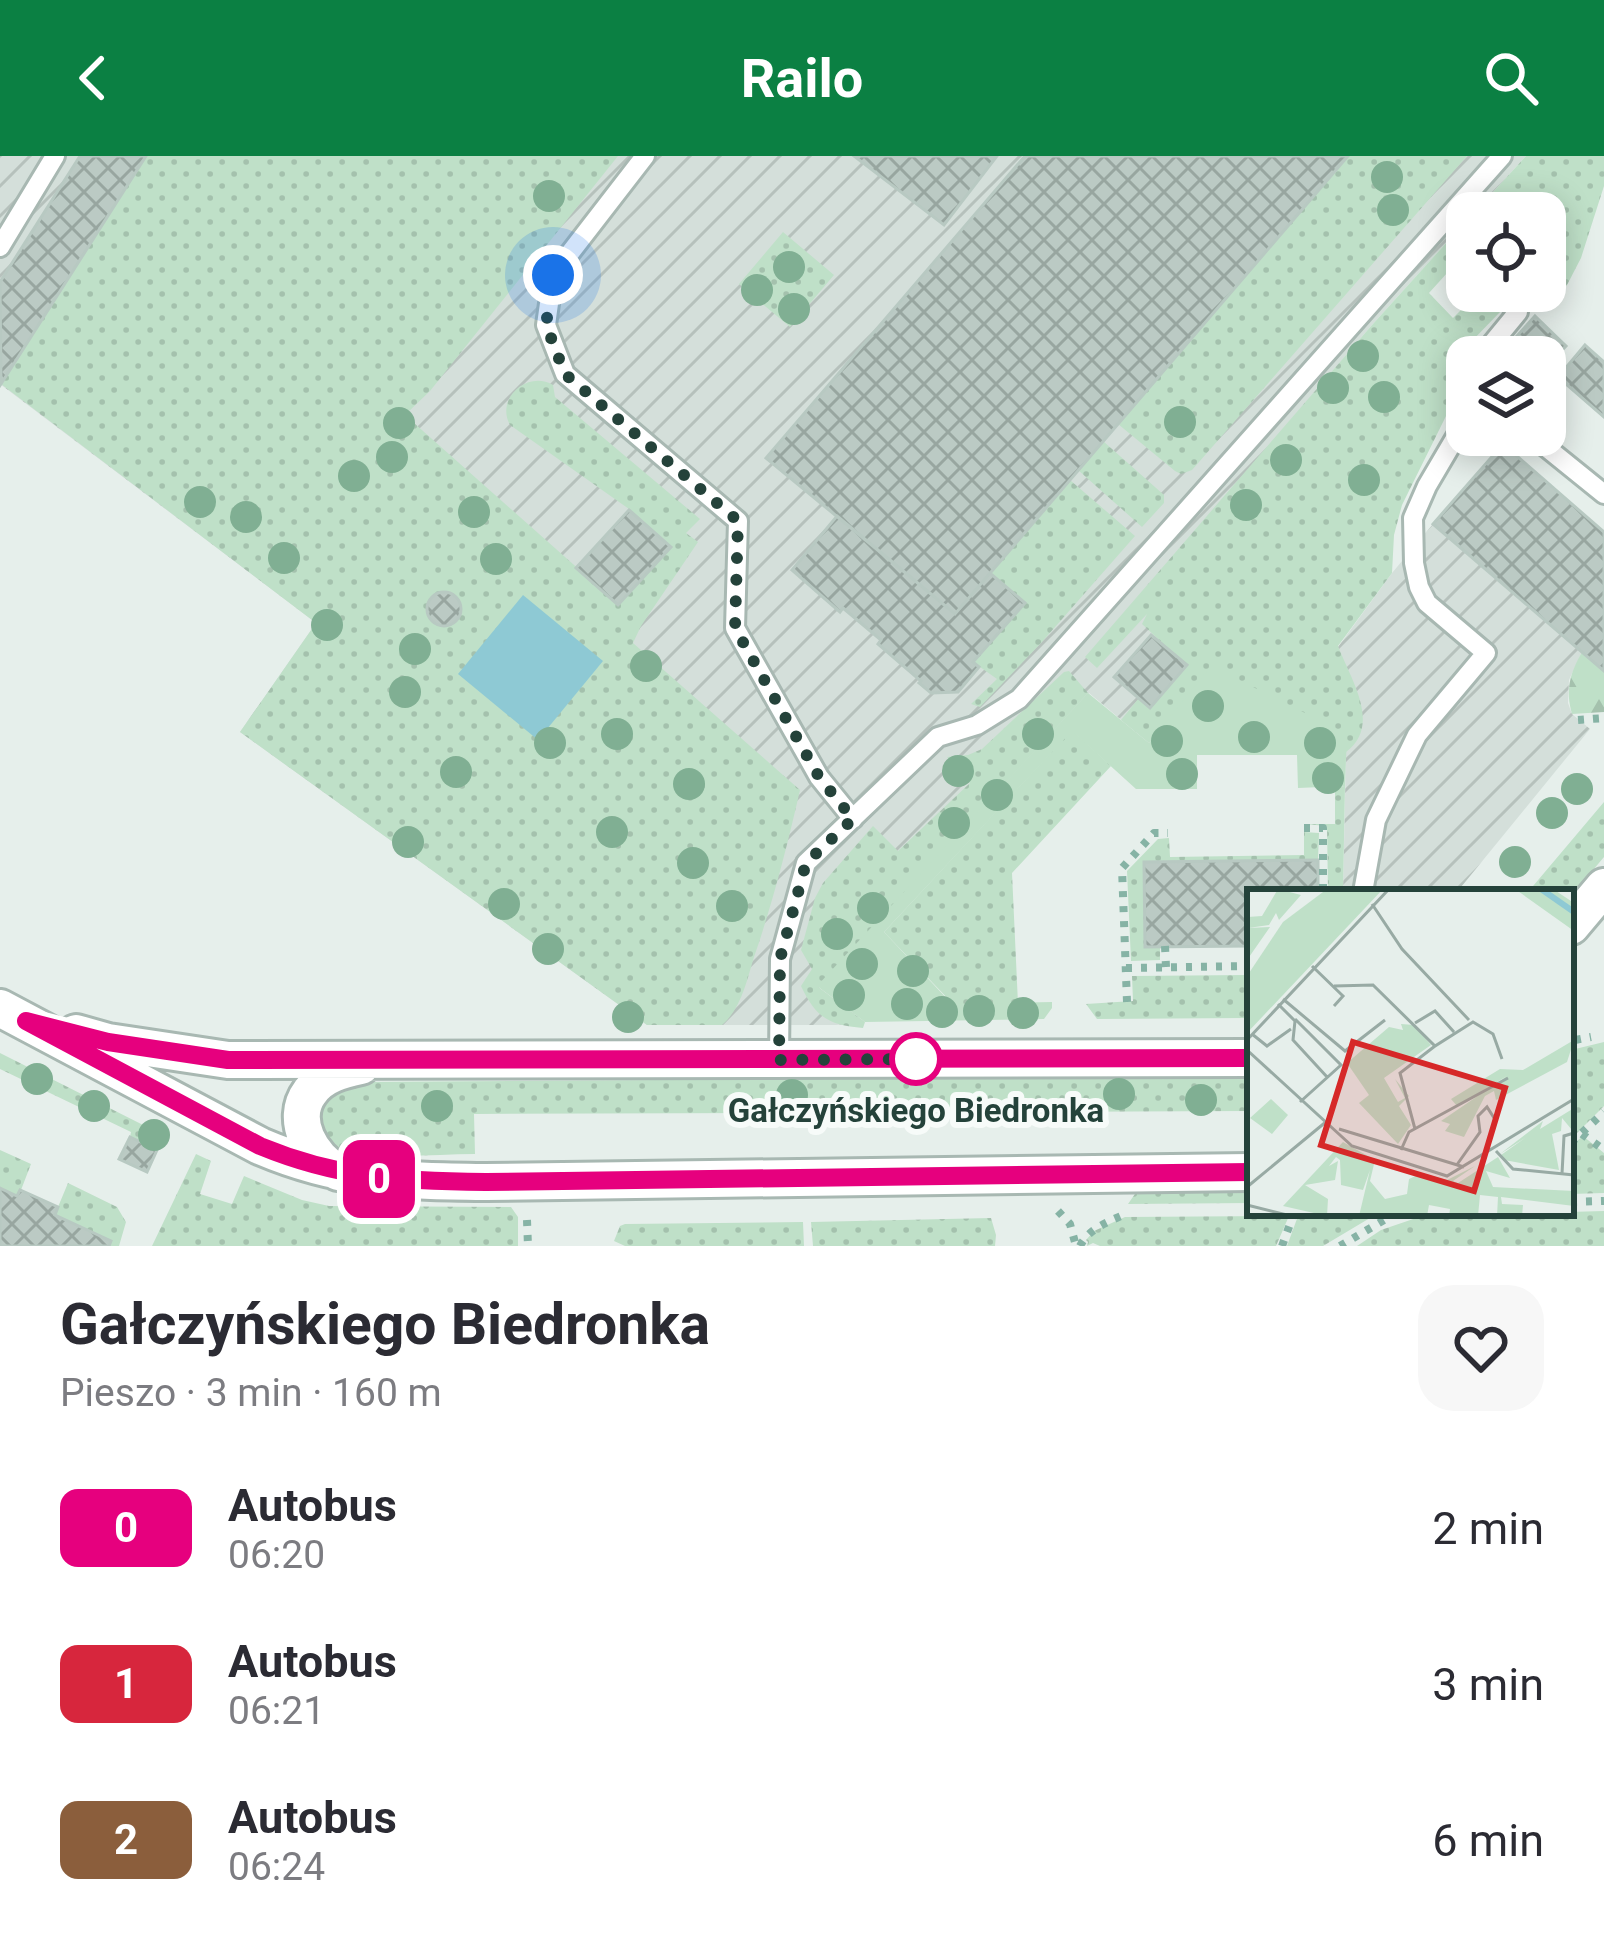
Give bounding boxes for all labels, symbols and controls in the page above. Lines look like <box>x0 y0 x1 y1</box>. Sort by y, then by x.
icon: back <box>60 45 126 111</box>
icon: search <box>1478 45 1544 111</box>
text: Railo <box>741 47 863 110</box>
map controls <box>1446 192 1566 456</box>
button: locate <box>1446 192 1566 312</box>
your location <box>523 245 583 305</box>
button: layers <box>1446 336 1566 456</box>
inset map <box>1247 889 1574 1216</box>
marker: Gałczyńskiego Biedronka <box>891 1034 941 1084</box>
place label: Gałczyńskiego Biedronka <box>728 1091 1104 1130</box>
line badge: 0 <box>340 1140 418 1218</box>
text: 0 <box>367 1154 391 1203</box>
button: heart <box>1418 1285 1544 1411</box>
text: Gałczyńskiego Biedronka <box>60 1291 710 1358</box>
text: Pieszo · 3 min · 160 m <box>60 1370 442 1416</box>
text: Autobus <box>228 1479 397 1532</box>
text: 2 min <box>1432 1502 1544 1555</box>
text: 0 <box>114 1503 138 1552</box>
text: 06:20 <box>228 1532 325 1578</box>
text: Autobus <box>228 1635 397 1688</box>
text: 3 min <box>1432 1658 1544 1711</box>
text: 1 <box>114 1659 138 1708</box>
text: 06:21 <box>228 1688 325 1734</box>
text: Autobus <box>228 1791 397 1844</box>
text: 6 min <box>1432 1814 1544 1867</box>
text: 2 <box>114 1815 138 1864</box>
text: 06:24 <box>228 1844 325 1890</box>

